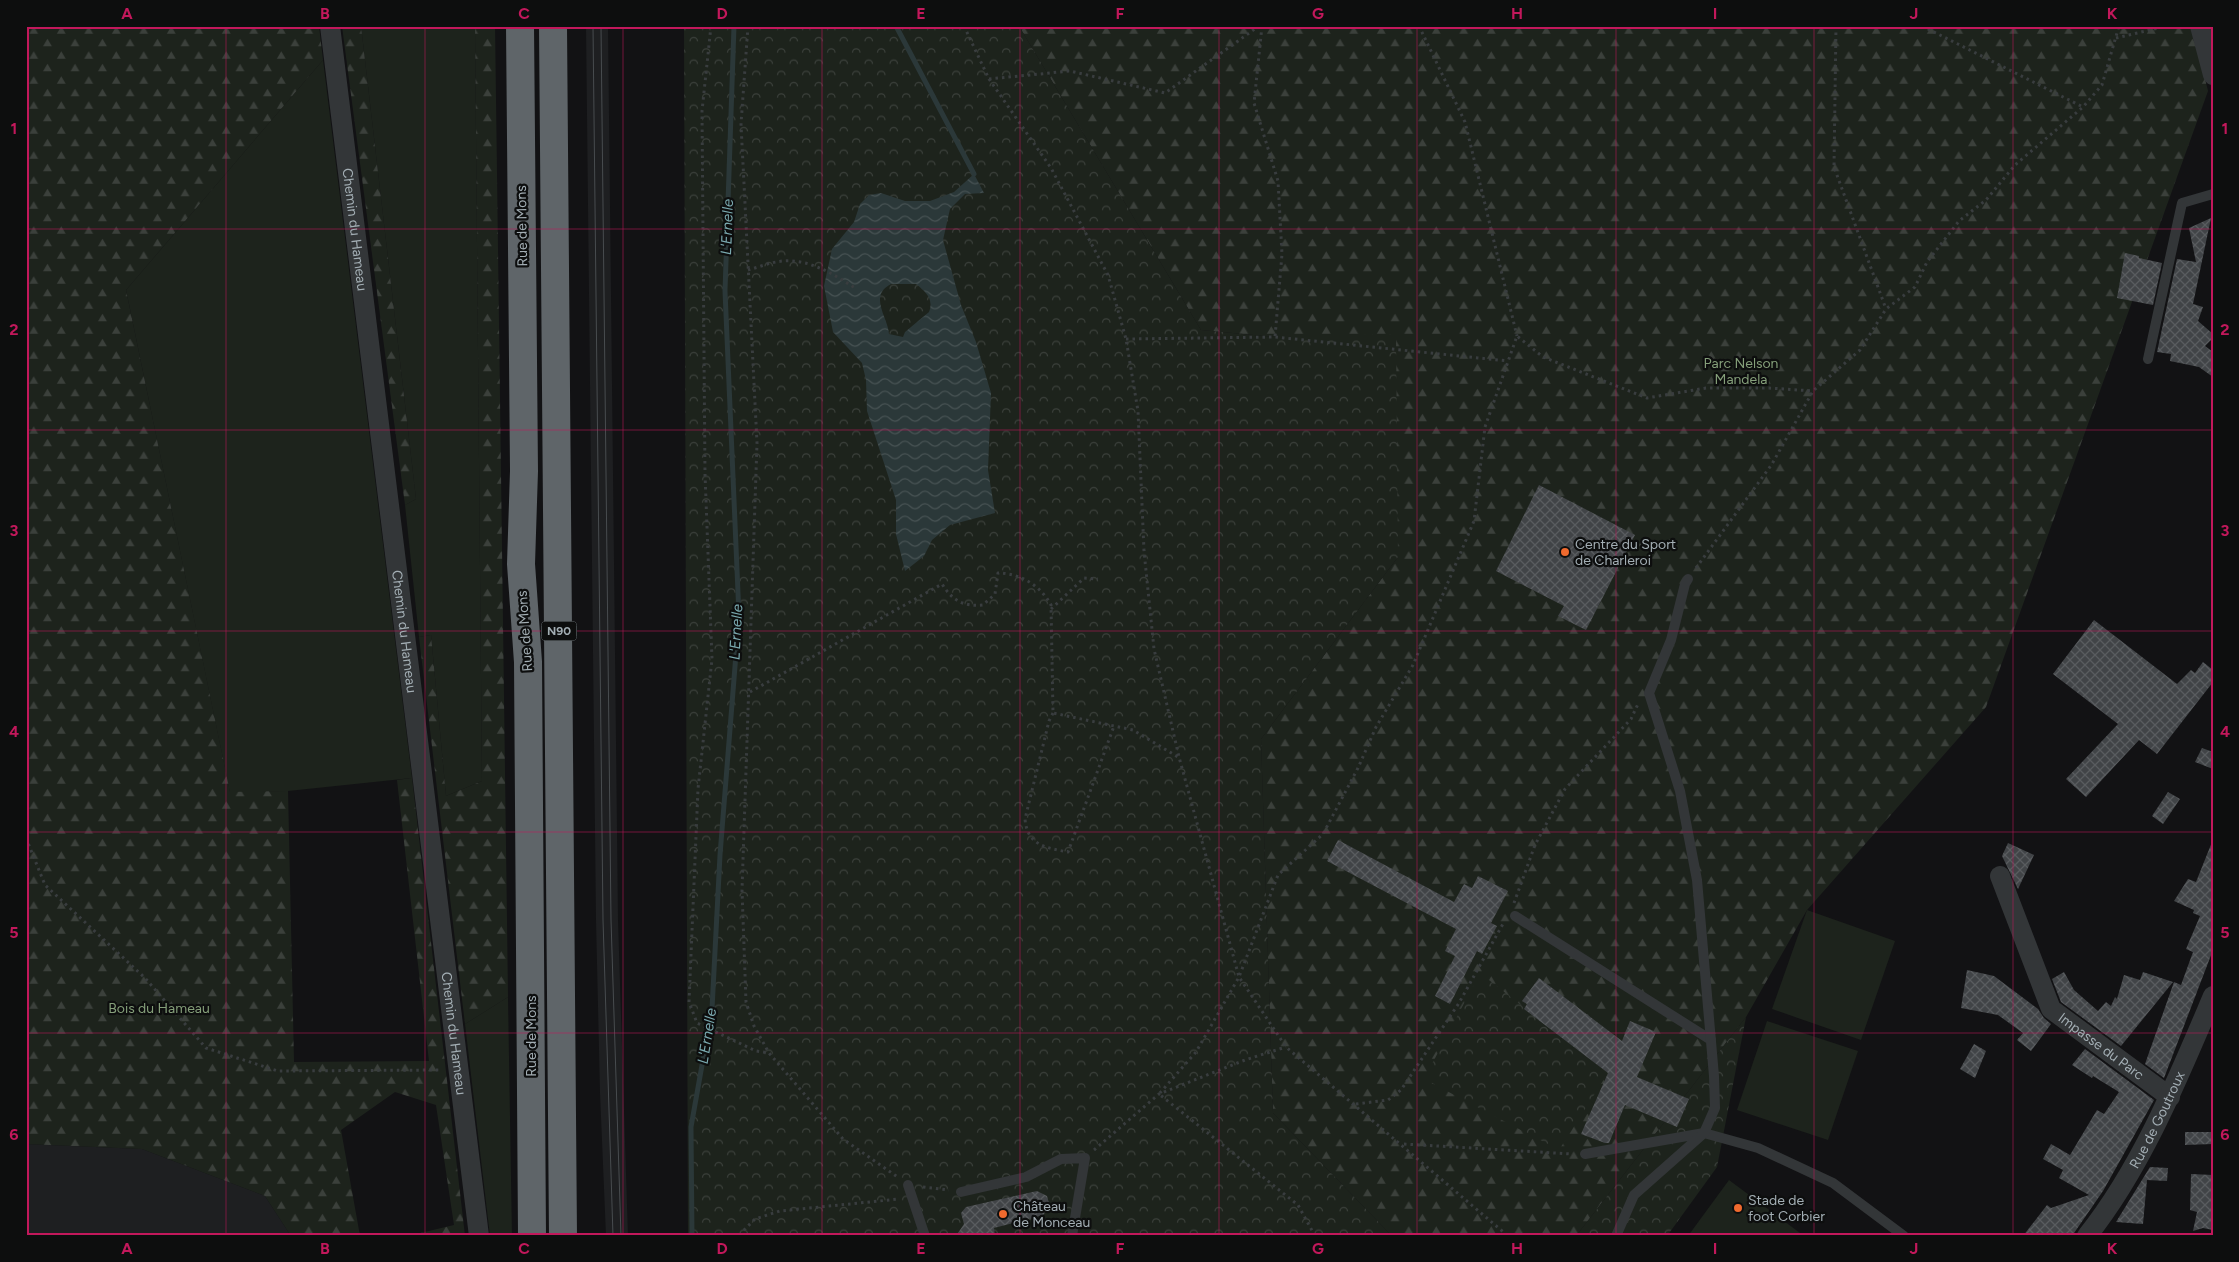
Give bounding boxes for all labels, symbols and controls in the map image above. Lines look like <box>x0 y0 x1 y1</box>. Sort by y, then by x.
text: A <box>121 4 133 23</box>
text: B <box>320 4 330 23</box>
text: C <box>518 4 530 23</box>
text: D <box>716 4 728 23</box>
text: E <box>916 4 926 23</box>
text: F <box>1116 4 1125 23</box>
text: G <box>1312 4 1324 23</box>
text: H <box>1511 4 1523 23</box>
text: I <box>1713 4 1717 23</box>
text: J <box>1910 4 1918 23</box>
text: K <box>2107 4 2118 23</box>
text: 1 <box>11 119 17 138</box>
text: 1 <box>2222 119 2228 138</box>
street label: Chemin du Hameau <box>339 167 371 292</box>
street label: Rue de Mons <box>513 185 531 267</box>
water label: L'Ernelle <box>717 199 737 255</box>
text: 2 <box>9 320 19 339</box>
text: 2 <box>2220 320 2230 339</box>
park label: Parc Nelson Mandela <box>1704 355 1779 388</box>
text: 3 <box>10 521 19 540</box>
text: 3 <box>2221 521 2230 540</box>
place label: Centre du Sport de Charleroi <box>1575 536 1676 569</box>
marker: Centre du Sport de Charleroi <box>1559 546 1571 558</box>
street label: Chemin du Hameau <box>389 569 421 694</box>
street label: Rue de Mons <box>514 590 536 672</box>
water label: L'Ernelle <box>726 603 746 661</box>
road number: N90 <box>542 622 576 640</box>
text: 4 <box>9 722 19 741</box>
text: 4 <box>2220 722 2230 741</box>
text: 5 <box>9 923 19 942</box>
text: 5 <box>2220 923 2230 942</box>
street label: Chemin du Hameau <box>438 971 470 1096</box>
street label: Rue de Mons <box>523 995 540 1077</box>
park label: Bois du Hameau <box>108 1000 210 1017</box>
water label: L'Ernelle <box>694 1007 720 1065</box>
street label: Impasse du Parc <box>2055 1009 2148 1084</box>
street label: Rue de Goutroux <box>2126 1068 2188 1171</box>
text: 6 <box>9 1125 19 1144</box>
text: 6 <box>2220 1125 2230 1144</box>
place label: Stade de foot Corbier <box>1748 1192 1825 1225</box>
place label: Château de Monceau <box>1013 1198 1090 1231</box>
marker: Stade de foot Corbier <box>1732 1202 1744 1214</box>
marker: Château de Monceau <box>997 1208 1009 1220</box>
text: A <box>121 1239 133 1258</box>
text: B <box>320 1239 330 1258</box>
text: C <box>518 1239 530 1258</box>
text: D <box>716 1239 728 1258</box>
text: E <box>916 1239 926 1258</box>
text: F <box>1116 1239 1125 1258</box>
text: G <box>1312 1239 1324 1258</box>
text: H <box>1511 1239 1523 1258</box>
text: I <box>1713 1239 1717 1258</box>
text: J <box>1910 1239 1918 1258</box>
text: K <box>2107 1239 2118 1258</box>

